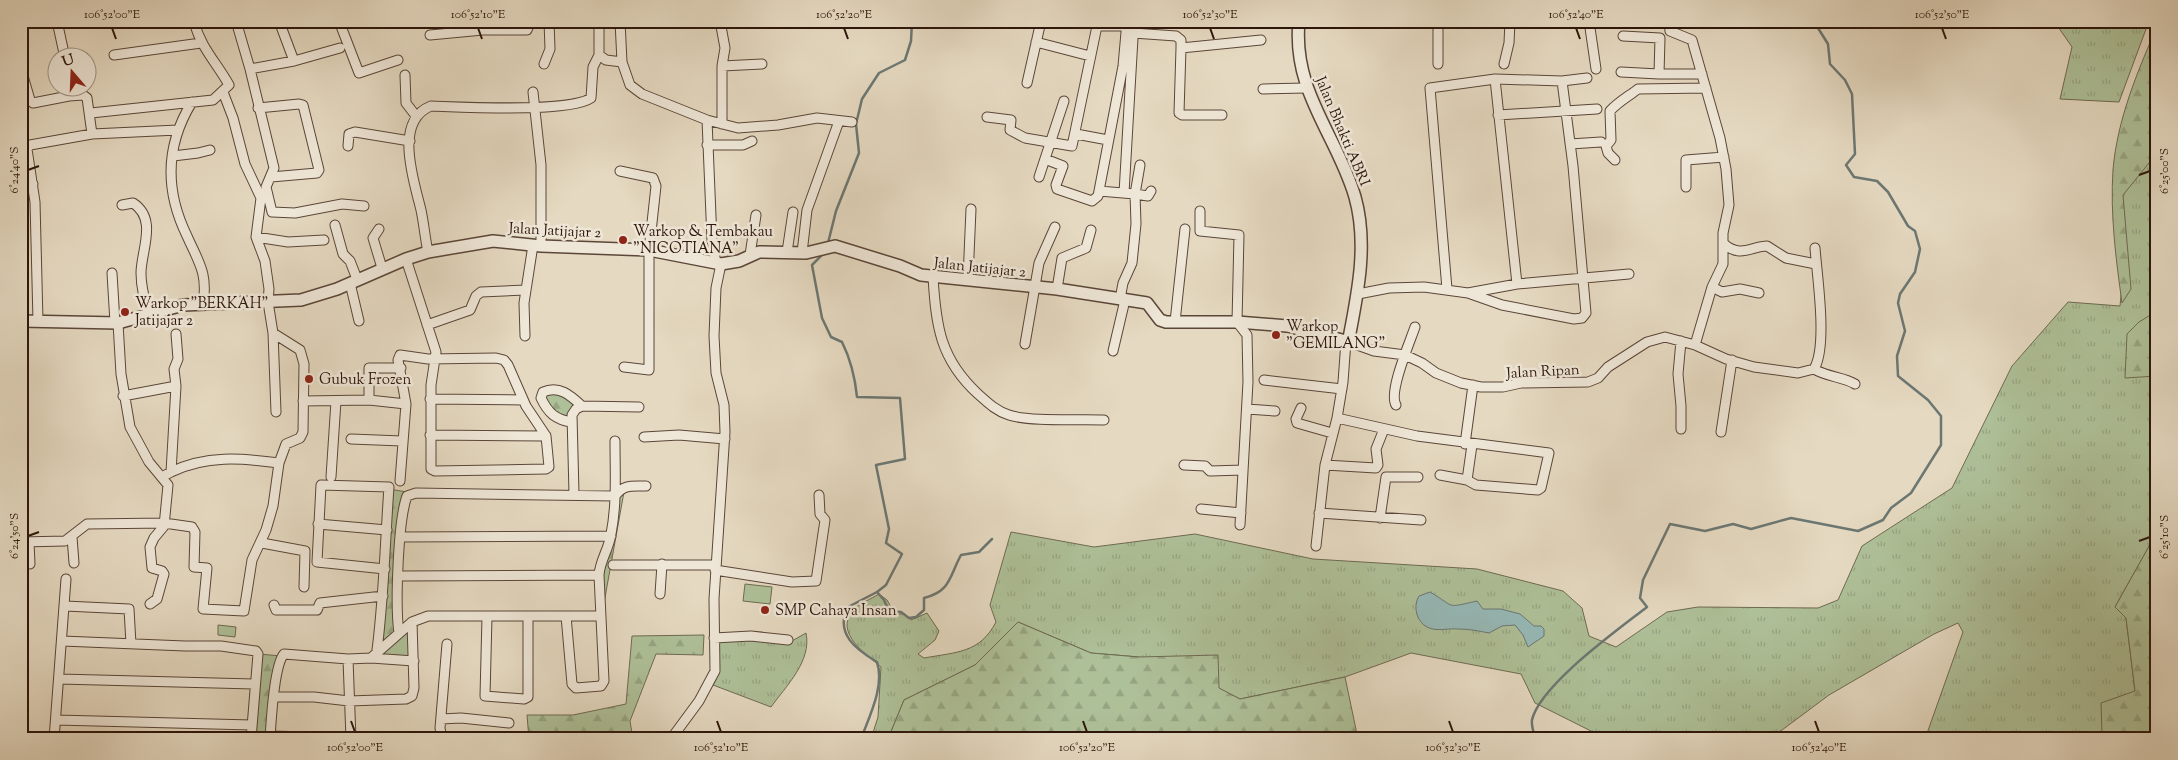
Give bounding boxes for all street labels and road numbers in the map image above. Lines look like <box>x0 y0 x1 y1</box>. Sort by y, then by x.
street label: Jalan Bhakti ABRI <box>1309 73 1374 190</box>
street label: Jalan Jatijajar 2 <box>507 219 602 244</box>
street label: Jalan Jatijajar 2 <box>932 253 1027 284</box>
street label: Jalan Ripan <box>1505 360 1580 385</box>

